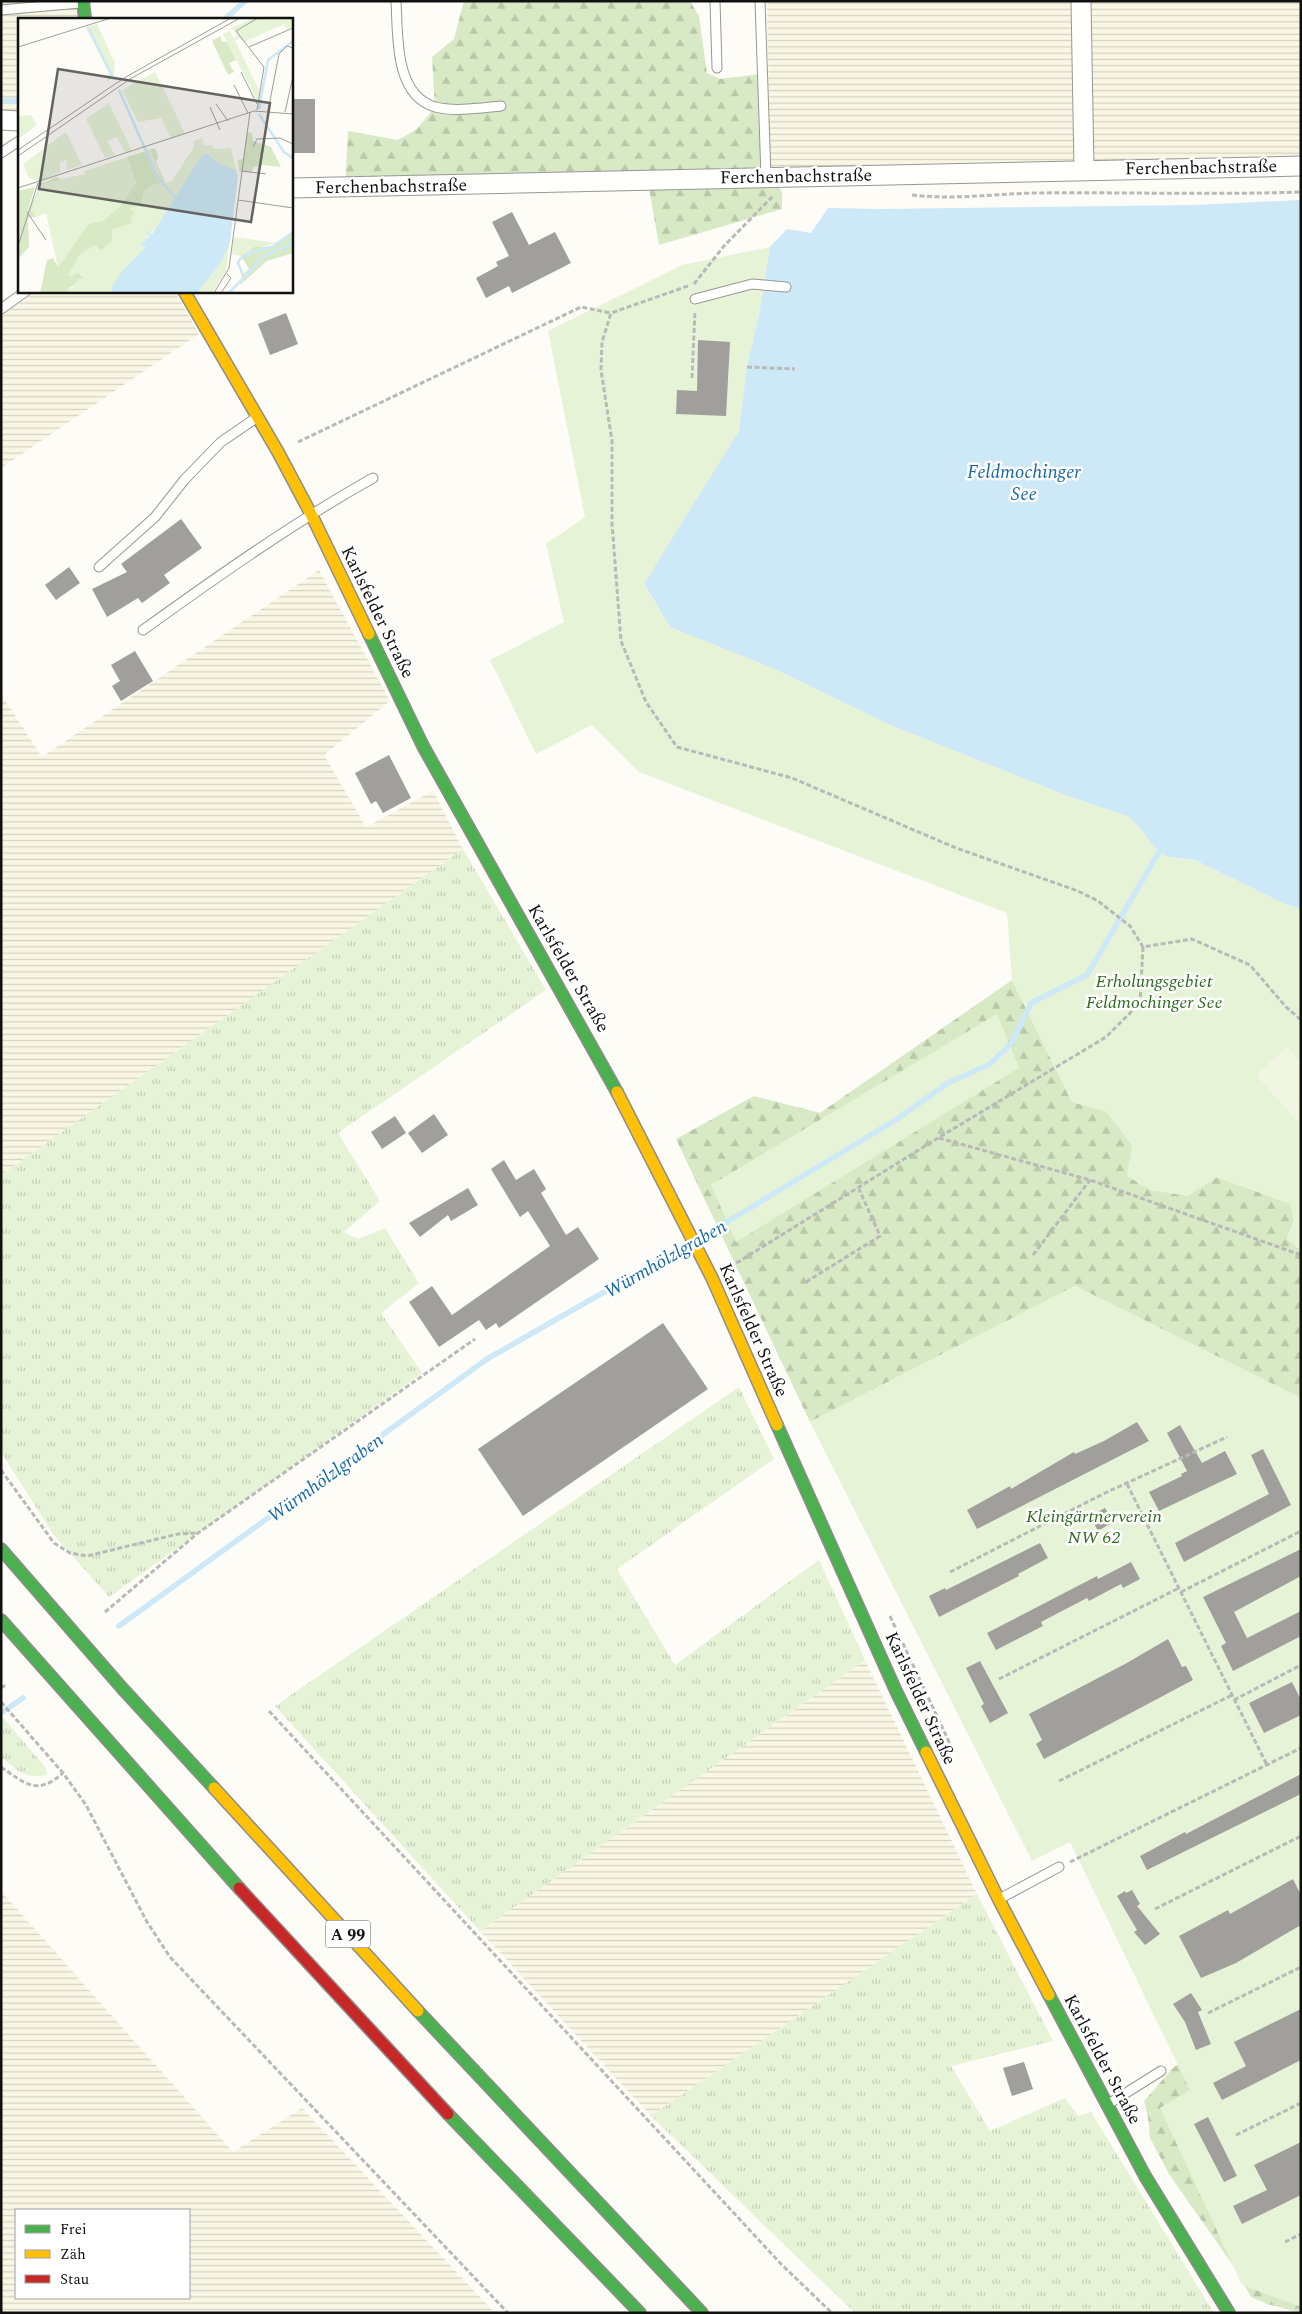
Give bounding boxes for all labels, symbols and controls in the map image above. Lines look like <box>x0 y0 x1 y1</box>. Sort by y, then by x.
inset map <box>18 18 292 292</box>
street label: Ferchenbachstraße <box>1125 153 1277 182</box>
street label: Ferchenbachstraße <box>720 162 872 191</box>
street label: Ferchenbachstraße <box>315 172 467 201</box>
water label: Feldmochinger See <box>967 458 1081 509</box>
street label: Karlsfelder Straße <box>334 542 421 683</box>
street label: Karlsfelder Straße <box>521 899 616 1037</box>
park label: Erholungsgebiet Feldmochinger See <box>1086 968 1222 1016</box>
water label: Würmhölzlgraben <box>599 1212 732 1306</box>
street label: Karlsfelder Straße <box>712 1259 795 1402</box>
water label: Würmhölzlgraben <box>262 1426 390 1530</box>
park label: Kleingärtnerverein NW 62 <box>1026 1503 1163 1551</box>
street label: Karlsfelder Straße <box>878 1627 963 1769</box>
road number: A 99 <box>326 1920 370 1948</box>
street label: Karlsfelder Straße <box>1057 1989 1148 2129</box>
legend <box>15 2209 190 2299</box>
text: Frei <box>60 2218 87 2241</box>
text: Zäh <box>60 2243 86 2266</box>
text: Stau <box>60 2268 89 2291</box>

